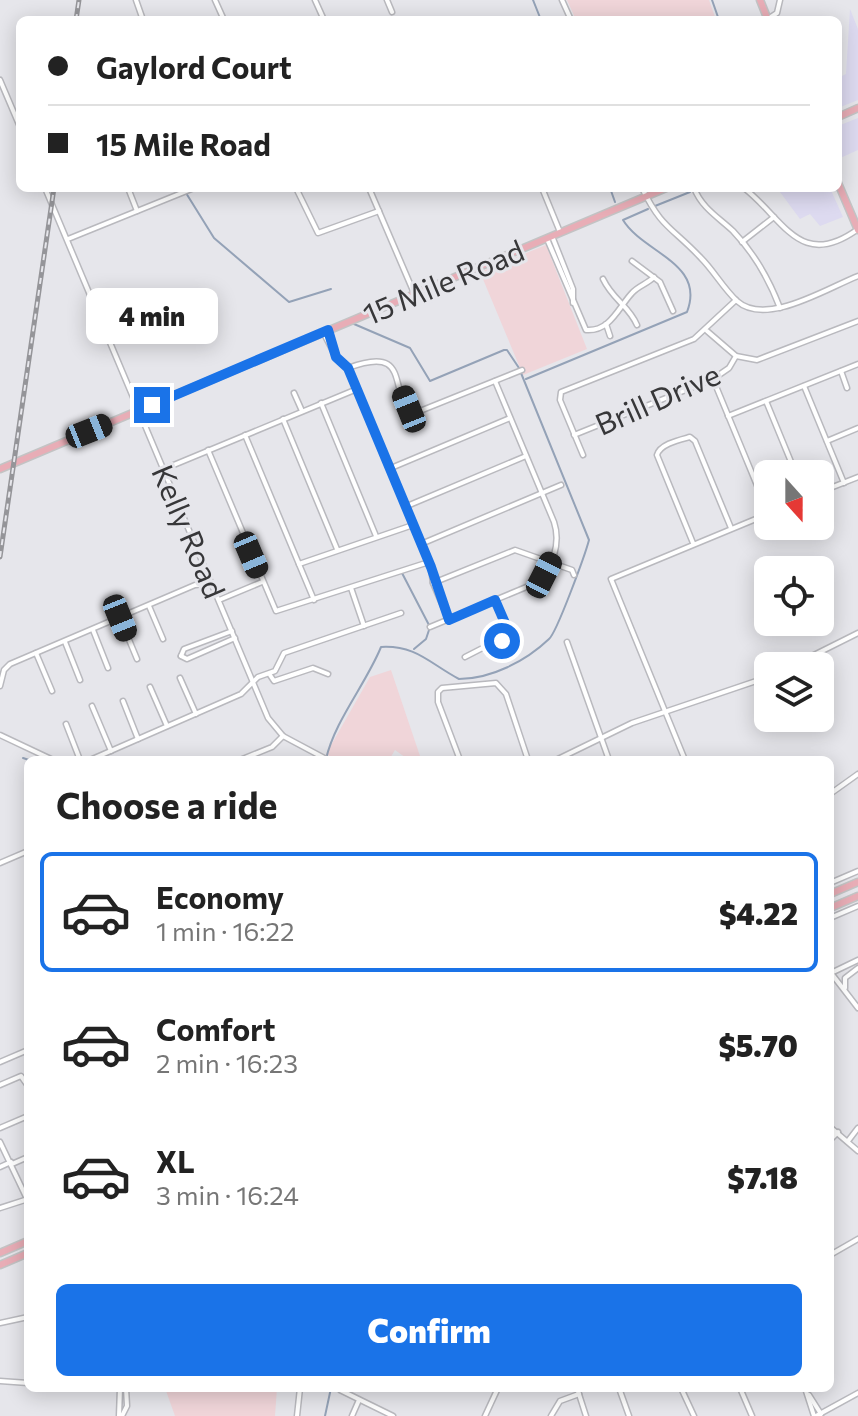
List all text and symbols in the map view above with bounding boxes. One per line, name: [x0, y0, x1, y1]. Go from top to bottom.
text: Gaylord Court: [96, 48, 292, 85]
text: 15 Mile Road: [96, 125, 271, 162]
street label: 15 Mile Road: [357, 230, 529, 332]
callout: 4 min: [86, 289, 218, 345]
text: 4 min: [119, 300, 185, 331]
street label: Brill Drive: [589, 354, 725, 442]
car: [389, 382, 429, 436]
route end: [134, 387, 170, 423]
car: [62, 411, 116, 451]
street label: Kelly Road: [145, 459, 235, 603]
north arrow: [754, 460, 834, 540]
map controls: [754, 460, 834, 732]
car: [231, 528, 271, 582]
car: [522, 548, 566, 602]
button: locate: [754, 556, 834, 636]
car: [100, 591, 140, 645]
route start: [484, 623, 520, 659]
button: layers: [754, 652, 834, 732]
text: Choose a ride: [56, 782, 277, 826]
icon: car: [60, 876, 132, 948]
text: Economy: [156, 878, 284, 915]
text: $4.22: [719, 894, 798, 931]
text: 1 min · 16:22: [156, 915, 294, 946]
icon: car: [60, 1008, 132, 1080]
text: Comfort: [156, 1010, 275, 1047]
text: $5.70: [718, 1026, 798, 1063]
text: 2 min · 16:23: [156, 1047, 298, 1078]
icon: car: [60, 1140, 132, 1212]
text: XL: [156, 1142, 195, 1179]
text: $7.18: [727, 1158, 798, 1195]
text: 3 min · 16:24: [156, 1179, 299, 1210]
button: Confirm: [56, 1284, 802, 1376]

